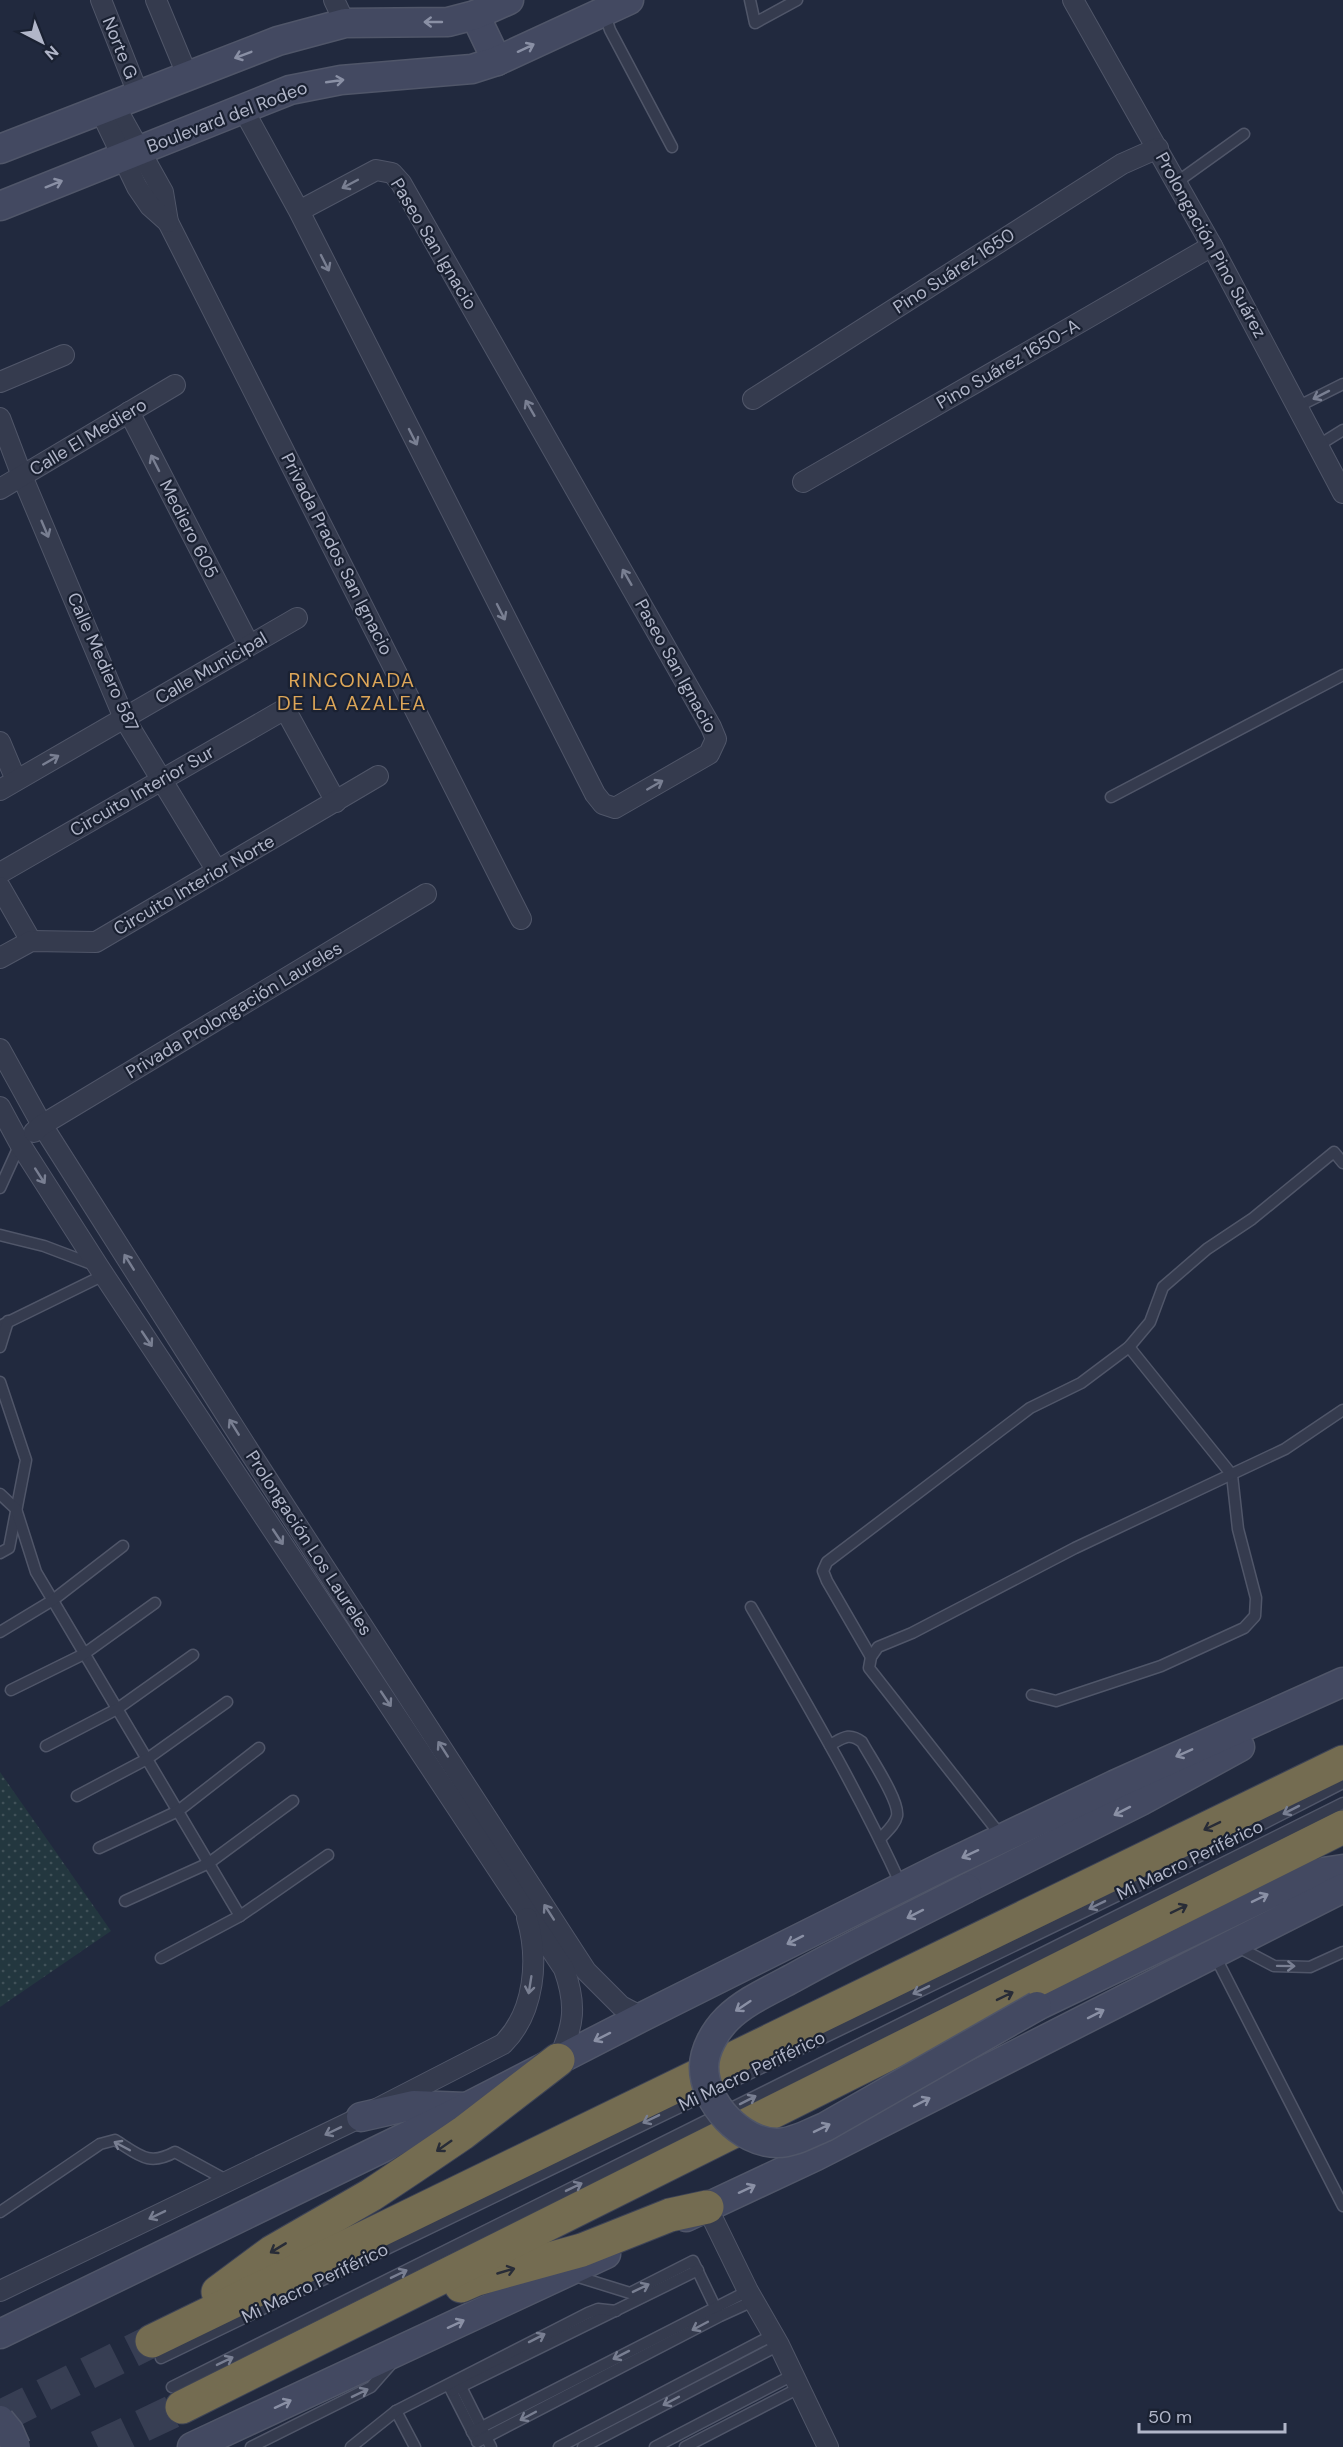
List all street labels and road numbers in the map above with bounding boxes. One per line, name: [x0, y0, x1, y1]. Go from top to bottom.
street label: Norte G: [97, 13, 143, 83]
street label: Boulevard del Rodeo: [143, 75, 311, 159]
street label: Prolongación Pino Suárez: [1150, 148, 1272, 342]
street label: Paseo San Ignacio: [385, 174, 483, 314]
street label: Pino Suárez 1650: [889, 223, 1019, 319]
street label: Pino Suárez 1650-A: [932, 313, 1084, 415]
street label: Calle El Mediero: [25, 392, 151, 482]
street label: Privada Prados San Ignacio: [276, 449, 398, 659]
street label: Mediero 605: [154, 476, 224, 582]
street label: Calle Mediero 587: [62, 589, 144, 735]
street label: Paseo San Ignacio: [629, 595, 723, 737]
street label: Calle Municipal: [151, 626, 271, 710]
street label: Circuito Interior Sur: [65, 740, 219, 842]
street label: Circuito Interior Norte: [109, 829, 279, 941]
street label: Privada Prolongación Laureles: [121, 936, 347, 1084]
street label: Prolongación Los Laureles: [240, 1446, 378, 1640]
street label: Mi Macro Periférico: [1113, 1814, 1267, 1906]
street label: Mi Macro Periférico: [675, 2025, 829, 2117]
street label: Mi Macro Periférico: [238, 2237, 392, 2329]

